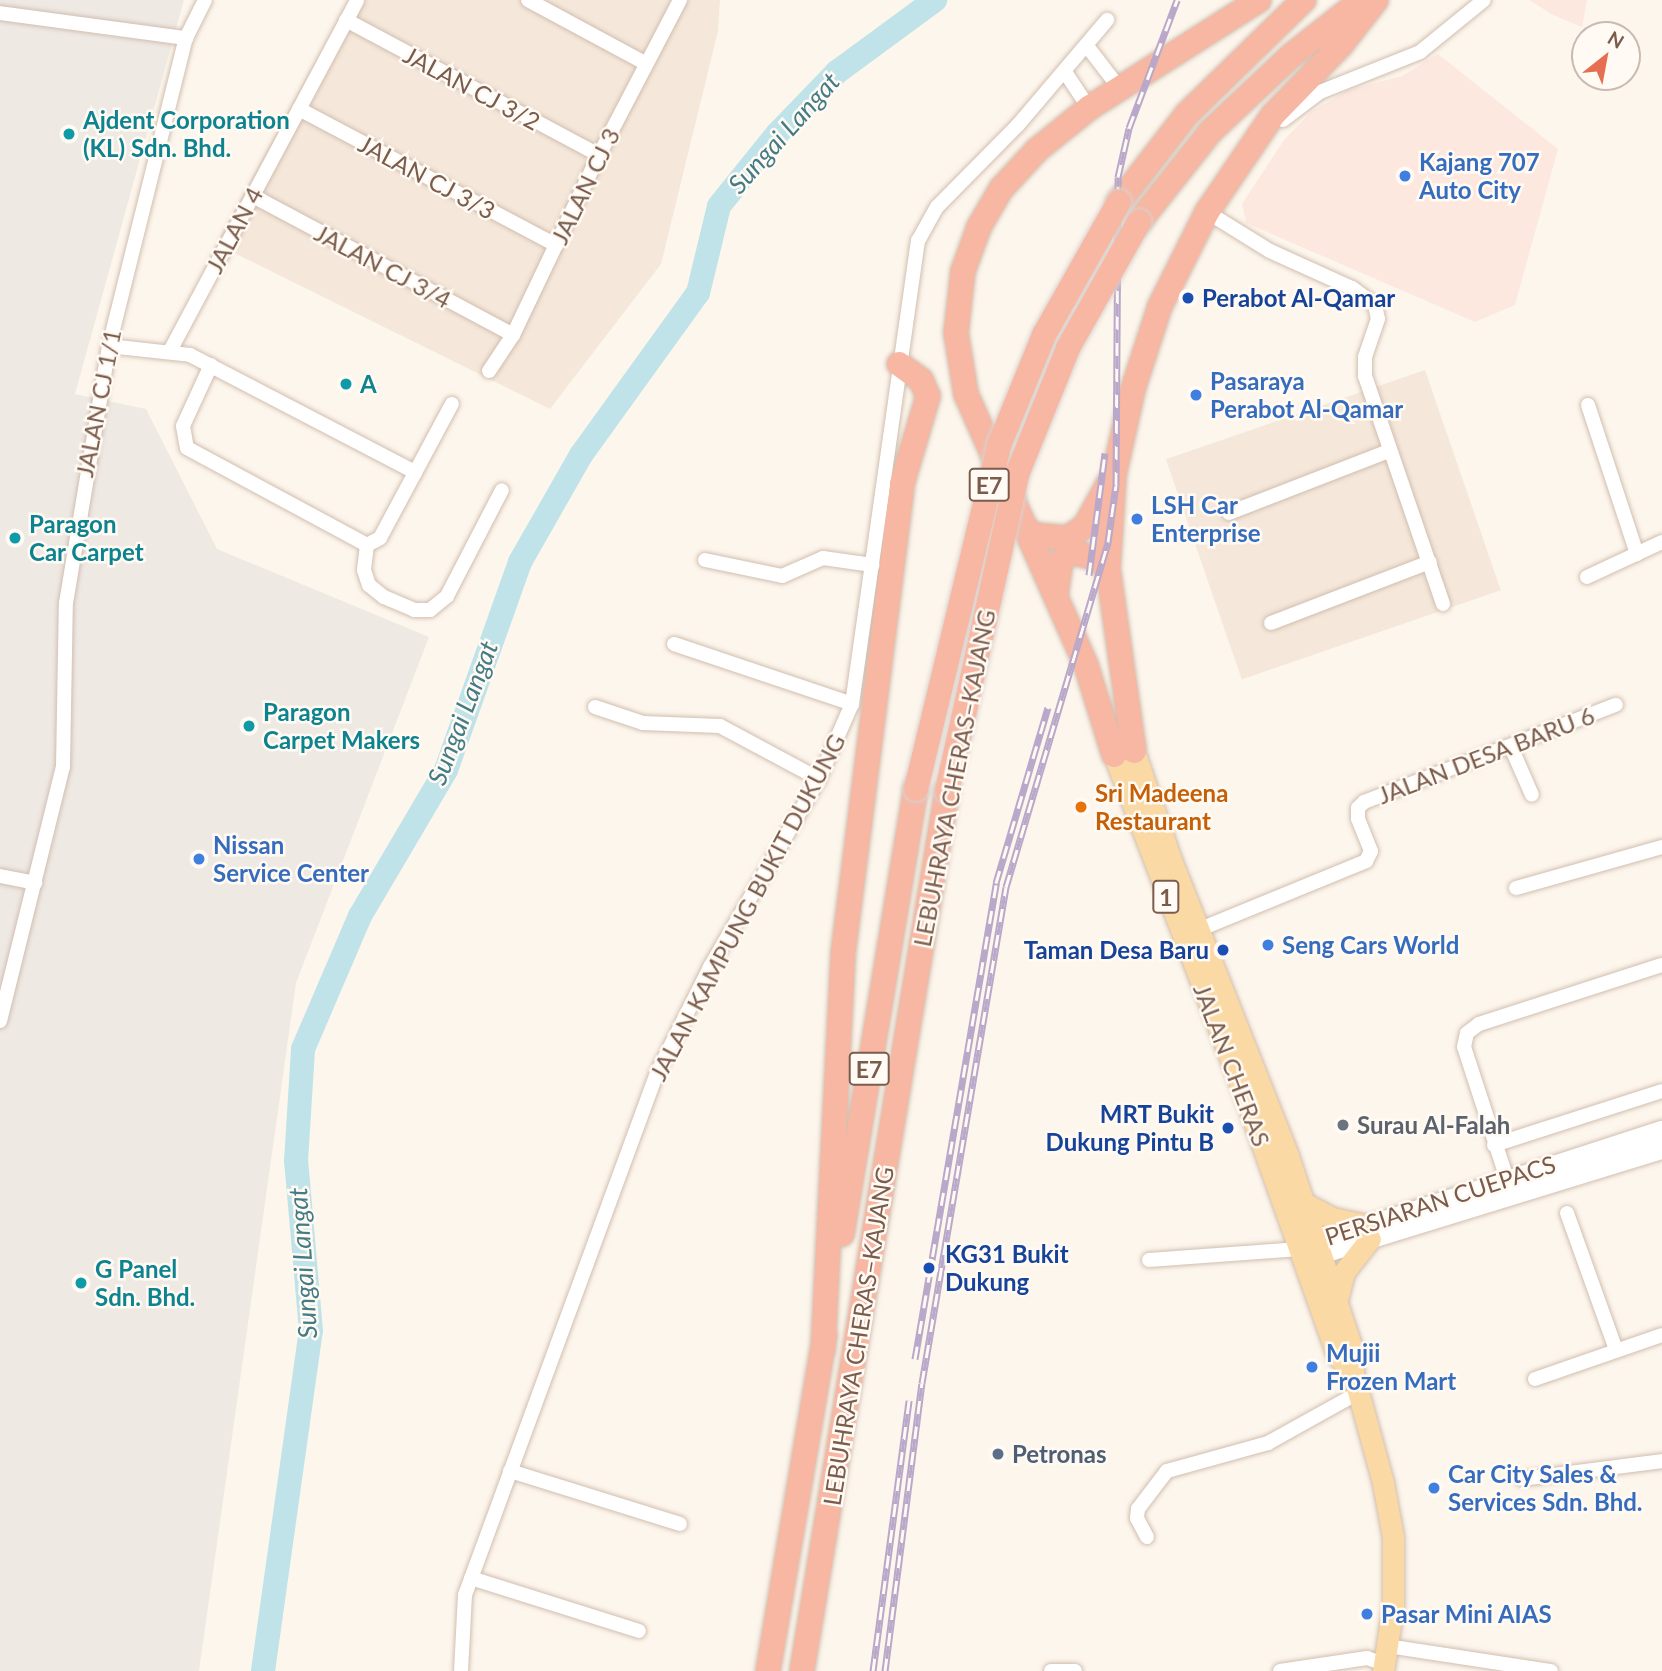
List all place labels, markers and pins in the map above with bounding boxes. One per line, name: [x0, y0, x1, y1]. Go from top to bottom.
place label: Ajdent Corporation (KL) Sdn. Bhd.: [83, 106, 290, 162]
marker: Ajdent Corporation (KL) Sdn. Bhd.: [61, 126, 77, 142]
place label: Kajang 707 Auto City: [1419, 148, 1540, 204]
marker: Kajang 707 Auto City: [1397, 168, 1413, 184]
place label: Perabot Al-Qamar: [1202, 284, 1396, 312]
marker: Perabot Al-Qamar: [1180, 290, 1196, 306]
place label: Pasaraya Perabot Al-Qamar: [1210, 367, 1404, 423]
place label: A: [360, 370, 377, 398]
marker: A: [338, 376, 354, 392]
marker: Pasaraya Perabot Al-Qamar: [1188, 387, 1204, 403]
place label: LSH Car Enterprise: [1151, 491, 1261, 547]
place label: Paragon Car Carpet: [29, 510, 144, 566]
marker: LSH Car Enterprise: [1129, 511, 1145, 527]
marker: Paragon Car Carpet: [7, 530, 23, 546]
place label: Paragon Carpet Makers: [263, 698, 420, 754]
marker: Paragon Carpet Makers: [241, 718, 257, 734]
place label: Sri Madeena Restaurant: [1095, 779, 1228, 835]
marker: Sri Madeena Restaurant: [1073, 799, 1089, 815]
place label: Nissan Service Center: [213, 831, 369, 887]
marker: Nissan Service Center: [191, 851, 207, 867]
place label: Seng Cars World: [1282, 931, 1459, 959]
place label: Taman Desa Baru: [1024, 936, 1209, 964]
marker: Seng Cars World: [1260, 937, 1276, 953]
marker: Taman Desa Baru: [1215, 942, 1231, 958]
place label: MRT Bukit Dukung Pintu B: [1046, 1100, 1214, 1156]
place label: Surau Al-Falah: [1357, 1111, 1511, 1139]
marker: Surau Al-Falah: [1335, 1117, 1351, 1133]
marker: MRT Bukit Dukung Pintu B: [1220, 1120, 1236, 1136]
place label: KG31 Bukit Dukung: [945, 1240, 1069, 1296]
place label: G Panel Sdn. Bhd.: [95, 1255, 195, 1311]
marker: KG31 Bukit Dukung: [919, 1258, 939, 1278]
marker: G Panel Sdn. Bhd.: [73, 1275, 89, 1291]
place label: Mujii Frozen Mart: [1326, 1339, 1456, 1395]
marker: Mujii Frozen Mart: [1304, 1359, 1320, 1375]
place label: Petronas: [1012, 1440, 1107, 1468]
marker: Petronas: [990, 1446, 1006, 1462]
place label: Car City Sales & Services Sdn. Bhd.: [1448, 1460, 1642, 1516]
marker: Car City Sales & Services Sdn. Bhd.: [1426, 1480, 1442, 1496]
place label: Pasar Mini AIAS: [1381, 1600, 1553, 1628]
marker: Pasar Mini AIAS: [1359, 1606, 1375, 1622]

